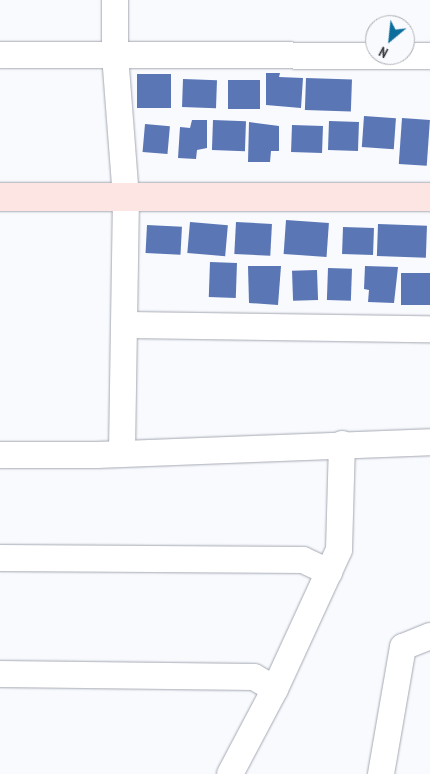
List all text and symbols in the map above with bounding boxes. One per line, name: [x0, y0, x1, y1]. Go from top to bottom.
north arrow: [365, 15, 415, 65]
text: N: [376, 43, 391, 62]

